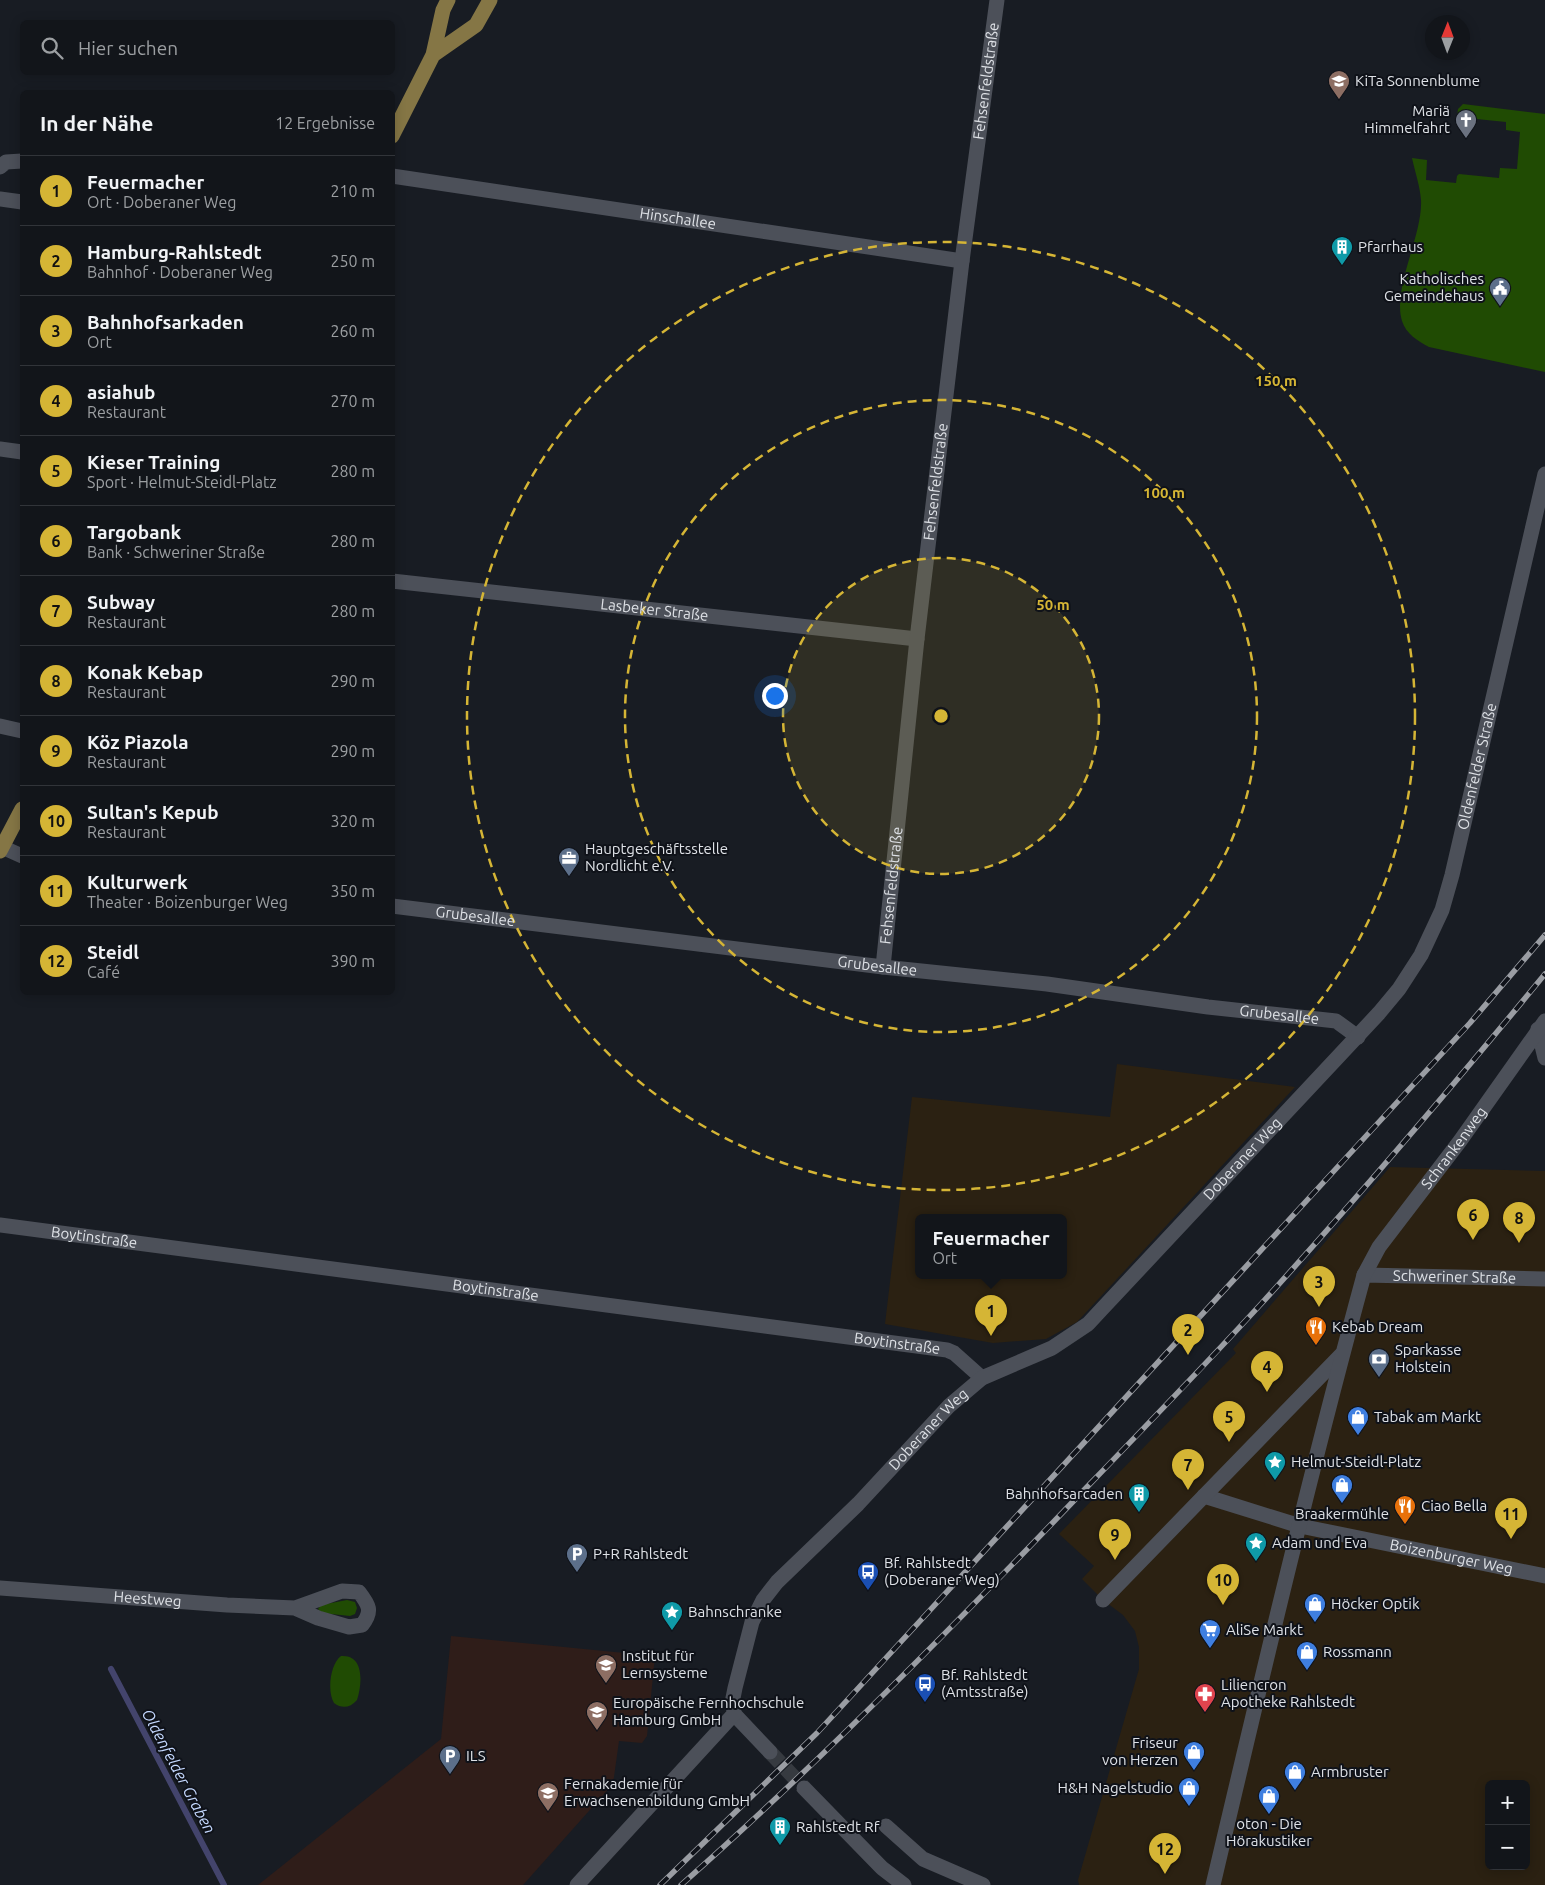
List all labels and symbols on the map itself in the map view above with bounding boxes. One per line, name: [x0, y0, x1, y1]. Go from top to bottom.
north arrow: [1425, 15, 1470, 60]
street label: Fehsenfeldstraße: [969, 21, 1002, 141]
school or university icon: KiTa Sonnenblume: [1327, 69, 1351, 100]
place label: KiTa Sonnenblume: [1355, 72, 1480, 89]
place label: Mariä Himmelfahrt: [1364, 102, 1450, 136]
church icon: Mariä Himmelfahrt: [1454, 108, 1478, 139]
street label: Hinschallee: [639, 204, 717, 232]
building icon: Pfarrhaus: [1330, 235, 1354, 266]
place label: Pfarrhaus: [1358, 238, 1423, 255]
place label: Katholisches Gemeindehaus: [1384, 270, 1484, 304]
public building icon: Katholisches Gemeindehaus: [1488, 276, 1512, 307]
text: 150 m: [1255, 372, 1297, 389]
street label: Fehsenfeldstraße: [920, 422, 951, 541]
text: 100 m: [1143, 484, 1185, 501]
street label: Lasbeker Straße: [600, 595, 709, 624]
text: 50 m: [1036, 596, 1070, 613]
your location: [762, 683, 788, 709]
street label: Oldenfelder Straße: [1454, 701, 1500, 831]
centre of rings: [932, 707, 950, 725]
street label: Fehsenfeldstraße: [876, 826, 905, 945]
place label: Hauptgeschäftsstelle Nordlicht e.V.: [585, 840, 728, 874]
office icon: Hauptgeschäftsstelle Nordlicht e.V.: [557, 846, 581, 877]
street label: Grubesallee: [435, 902, 516, 929]
street label: Grubesallee: [837, 952, 918, 978]
street label: Grubesallee: [1239, 1002, 1320, 1027]
street label: Schrankenweg: [1417, 1103, 1490, 1192]
street label: Doberaner Weg: [1200, 1114, 1285, 1203]
pin: 6: [1457, 1199, 1489, 1240]
pin: 8: [1503, 1202, 1535, 1243]
street label: Boytinstraße: [50, 1223, 138, 1251]
pin: 3: [1303, 1266, 1335, 1307]
street label: Schweriner Straße: [1393, 1267, 1516, 1286]
street label: Boytinstraße: [452, 1276, 540, 1304]
pin: 1: [975, 1295, 1007, 1336]
pin: 2: [1172, 1314, 1204, 1355]
restaurant icon: Kebab Dream: [1304, 1315, 1328, 1346]
place label: Kebab Dream: [1332, 1318, 1423, 1335]
street label: Boytinstraße: [853, 1329, 941, 1357]
place label: Sparkasse Holstein: [1395, 1341, 1462, 1375]
bank icon: Sparkasse Holstein: [1367, 1347, 1391, 1378]
pin: 4: [1251, 1351, 1283, 1392]
street label: Doberaner Weg: [885, 1385, 971, 1473]
pin: 5: [1213, 1401, 1245, 1442]
shop icon: Tabak am Markt: [1346, 1405, 1370, 1436]
place label: Tabak am Markt: [1374, 1408, 1481, 1425]
pin: 7: [1172, 1449, 1204, 1490]
place icon: Helmut-Steidl-Platz: [1263, 1450, 1287, 1481]
place label: Helmut-Steidl-Platz: [1291, 1453, 1421, 1470]
shop icon: Braakermühle: [1330, 1473, 1354, 1504]
building icon: Bahnhofsarcaden: [1127, 1482, 1151, 1513]
place label: Bahnhofsarcaden: [1005, 1485, 1123, 1502]
restaurant icon: Ciao Bella: [1393, 1494, 1417, 1525]
place label: Ciao Bella: [1421, 1497, 1487, 1514]
pin: 11: [1495, 1498, 1527, 1539]
place label: Braakermühle: [1295, 1505, 1389, 1522]
pin: 9: [1099, 1519, 1131, 1560]
place icon: Adam und Eva: [1244, 1531, 1268, 1562]
place label: Adam und Eva: [1272, 1534, 1367, 1551]
street label: Boizenburger Weg: [1388, 1536, 1514, 1577]
parking icon: P+R Rahlstedt: [565, 1542, 589, 1573]
place label: P+R Rahlstedt: [593, 1545, 688, 1562]
place label: Bf. Rahlstedt (Doberaner Weg): [884, 1554, 1000, 1588]
bus stop icon: Bf. Rahlstedt (Doberaner Weg): [856, 1560, 880, 1591]
pin: 10: [1207, 1564, 1239, 1605]
street label: Heestweg: [113, 1588, 182, 1610]
shop icon: Höcker Optik: [1303, 1592, 1327, 1623]
place label: Höcker Optik: [1331, 1595, 1420, 1612]
place icon: Bahnschranke: [660, 1600, 684, 1631]
place label: Bahnschranke: [688, 1603, 782, 1620]
supermarket icon: AliSe Markt: [1198, 1618, 1222, 1649]
place label: AliSe Markt: [1226, 1621, 1303, 1638]
shop icon: Rossmann: [1295, 1640, 1319, 1671]
place label: Rossmann: [1323, 1643, 1392, 1660]
place label: Institut für Lernsysteme: [622, 1647, 708, 1681]
school or university icon: Institut für Lernsysteme: [594, 1653, 618, 1684]
place label: Bf. Rahlstedt (Amtsstraße): [941, 1666, 1028, 1700]
bus stop icon: Bf. Rahlstedt (Amtsstraße): [913, 1672, 937, 1703]
place label: Liliencron Apotheke Rahlstedt: [1221, 1676, 1355, 1710]
pharmacy icon: Liliencron Apotheke Rahlstedt: [1193, 1682, 1217, 1713]
place label: Europäische Fernhochschule Hamburg GmbH: [613, 1694, 804, 1728]
school or university icon: Europäische Fernhochschule Hamburg GmbH: [585, 1700, 609, 1731]
water label: Oldenfelder Graben: [139, 1706, 219, 1836]
place label: Friseur von Herzen: [1102, 1734, 1178, 1768]
shop icon: Friseur von Herzen: [1182, 1740, 1206, 1771]
parking icon: ILS: [438, 1744, 462, 1775]
place label: ILS: [466, 1747, 486, 1764]
shop icon: Armbruster: [1283, 1760, 1307, 1791]
place label: Armbruster: [1311, 1763, 1389, 1780]
place label: Fernakademie für Erwachsenenbildung GmbH: [564, 1775, 750, 1809]
shop icon: H&H Nagelstudio: [1177, 1776, 1201, 1807]
place label: H&H Nagelstudio: [1057, 1779, 1173, 1796]
school or university icon: Fernakademie für Erwachsenenbildung GmbH: [536, 1781, 560, 1812]
shop icon: oton - Die Hörakustiker: [1257, 1784, 1281, 1815]
building icon: Rahlstedt Rf: [768, 1815, 792, 1846]
place label: oton - Die Hörakustiker: [1226, 1815, 1312, 1849]
place label: Rahlstedt Rf: [796, 1818, 880, 1835]
pin: 12: [1149, 1833, 1181, 1874]

